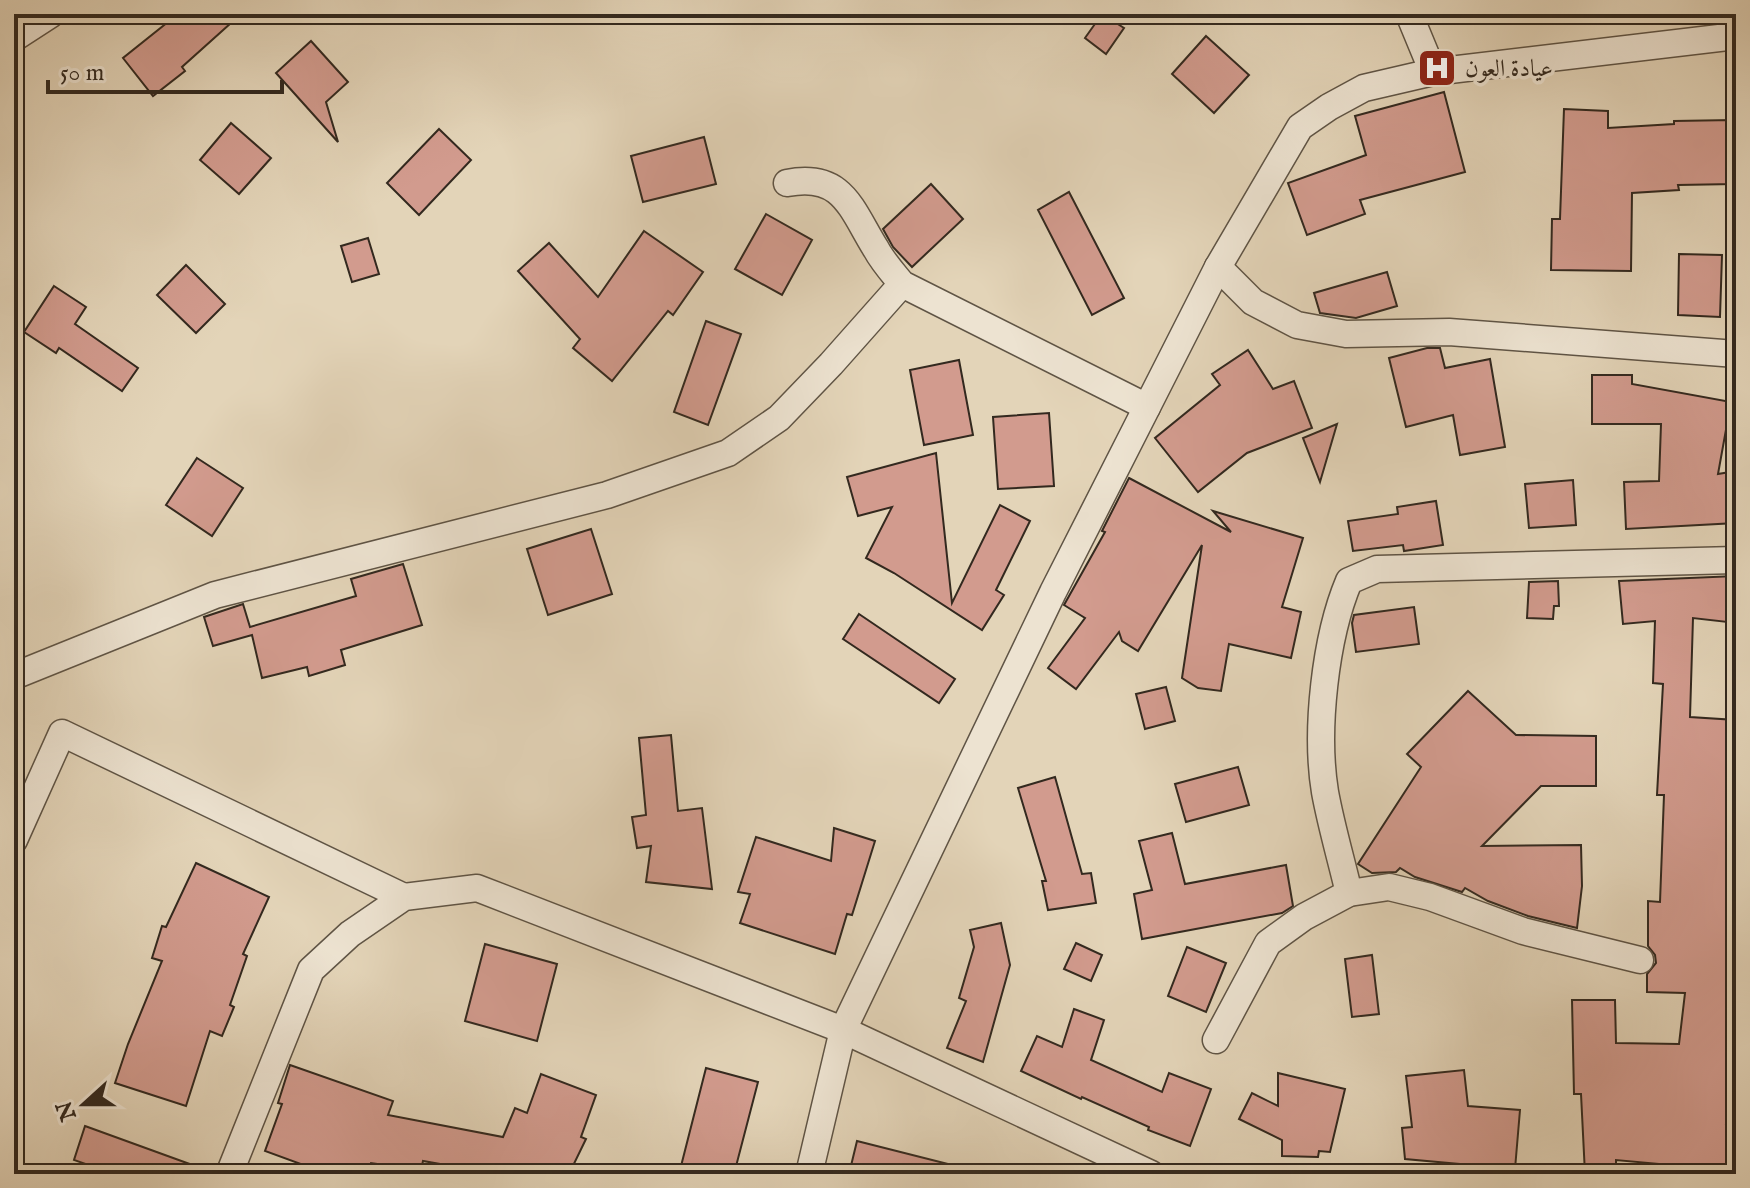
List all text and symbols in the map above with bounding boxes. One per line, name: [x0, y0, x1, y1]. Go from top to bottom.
scale bar: [48, 44, 282, 94]
hospital icon: عيادة العون: [1416, 47, 1458, 89]
place label: عيادة العون: [1465, 54, 1553, 85]
text: 50 m: [60, 58, 104, 89]
north arrow: [44, 1064, 124, 1144]
text: N: [51, 1097, 84, 1125]

